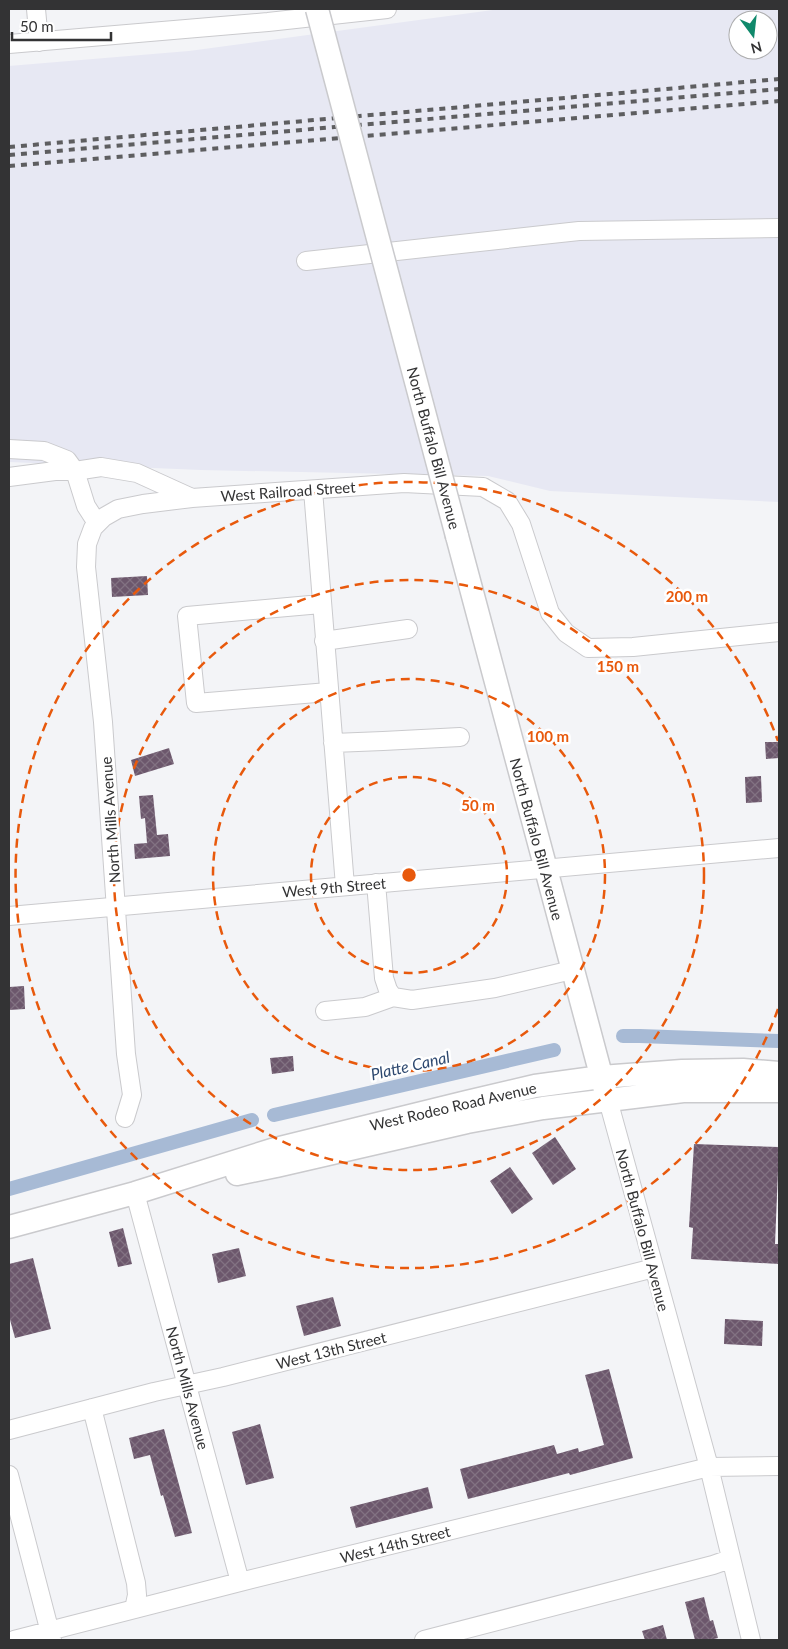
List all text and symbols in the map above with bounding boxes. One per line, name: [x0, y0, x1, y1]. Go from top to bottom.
scale bar: [12, 10, 111, 42]
north arrow: [728, 10, 778, 60]
text: 50 m: [20, 17, 54, 35]
text: N: [749, 38, 764, 58]
street label: North Buffalo Bill Avenue: [404, 365, 464, 531]
street label: West Railroad Street: [220, 477, 357, 505]
text: 200 m: [666, 587, 708, 605]
text: 150 m: [597, 657, 639, 675]
text: 100 m: [527, 727, 569, 745]
street label: North Mills Avenue: [97, 756, 123, 884]
street label: North Buffalo Bill Avenue: [507, 756, 567, 922]
text: 50 m: [461, 796, 495, 814]
centre of rings: [400, 866, 418, 884]
street label: West 9th Street: [281, 873, 387, 901]
water label: Platte Canal: [369, 1047, 452, 1083]
street label: West Rodeo Road Avenue: [368, 1078, 538, 1134]
street label: North Buffalo Bill Avenue: [613, 1147, 673, 1313]
street label: North Mills Avenue: [163, 1324, 213, 1452]
street label: West 13th Street: [274, 1327, 388, 1372]
street label: West 14th Street: [338, 1521, 452, 1566]

